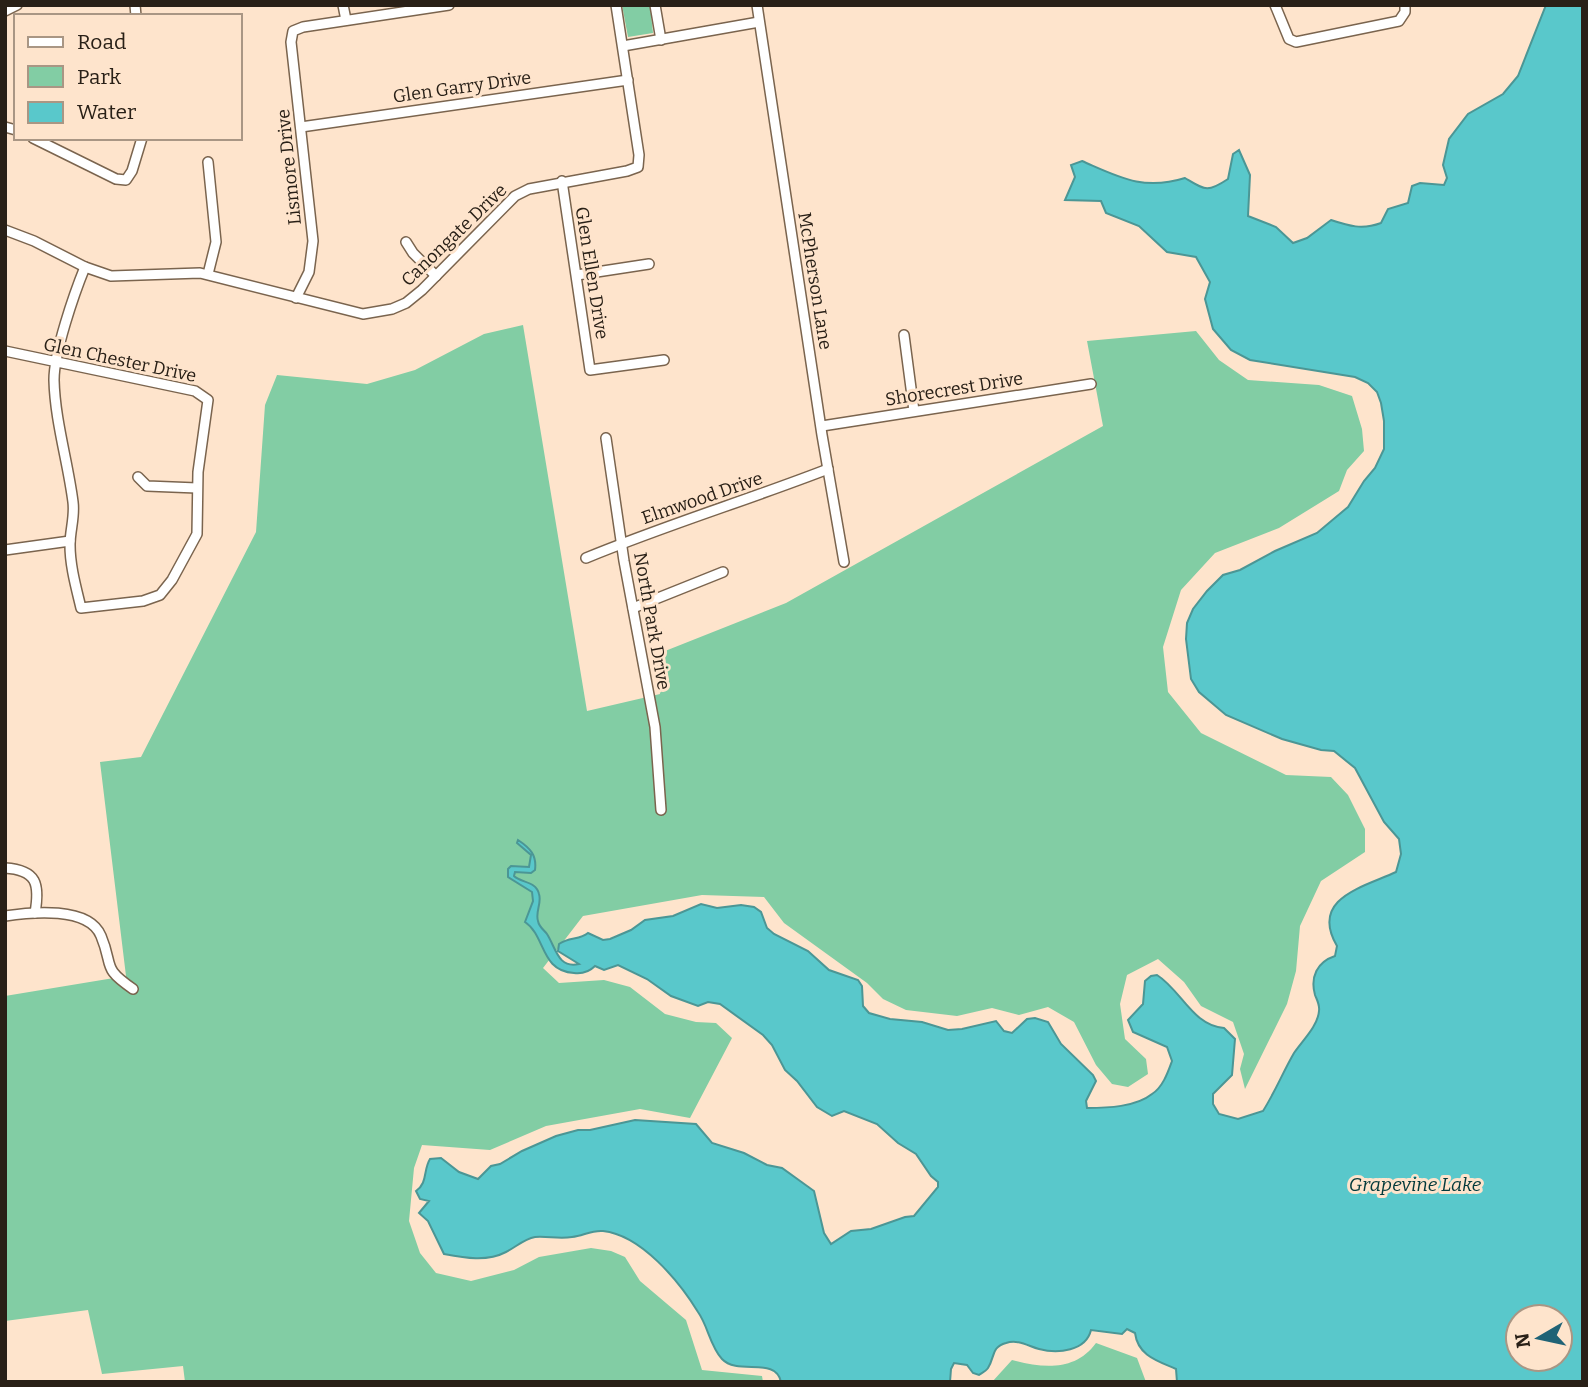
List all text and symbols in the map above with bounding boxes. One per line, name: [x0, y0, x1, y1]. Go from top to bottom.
legend: [14, 14, 242, 140]
text: Road: [77, 29, 126, 55]
text: Park: [77, 64, 121, 90]
street label: Glen Garry Drive: [391, 66, 533, 108]
text: Water: [77, 99, 136, 125]
street label: Lismore Drive: [272, 108, 306, 226]
street label: Canongate Drive: [397, 179, 511, 291]
street label: Glen Ellen Drive: [571, 205, 613, 341]
street label: McPherson Lane: [793, 211, 837, 351]
street label: Glen Chester Drive: [41, 333, 199, 387]
street label: Shorecrest Drive: [884, 367, 1024, 411]
street label: Elmwood Drive: [639, 467, 765, 529]
street label: North Park Drive: [629, 550, 675, 692]
water label: Grapevine Lake: [1349, 1173, 1482, 1196]
north arrow: [1504, 1303, 1574, 1373]
text: N: [1510, 1331, 1535, 1350]

